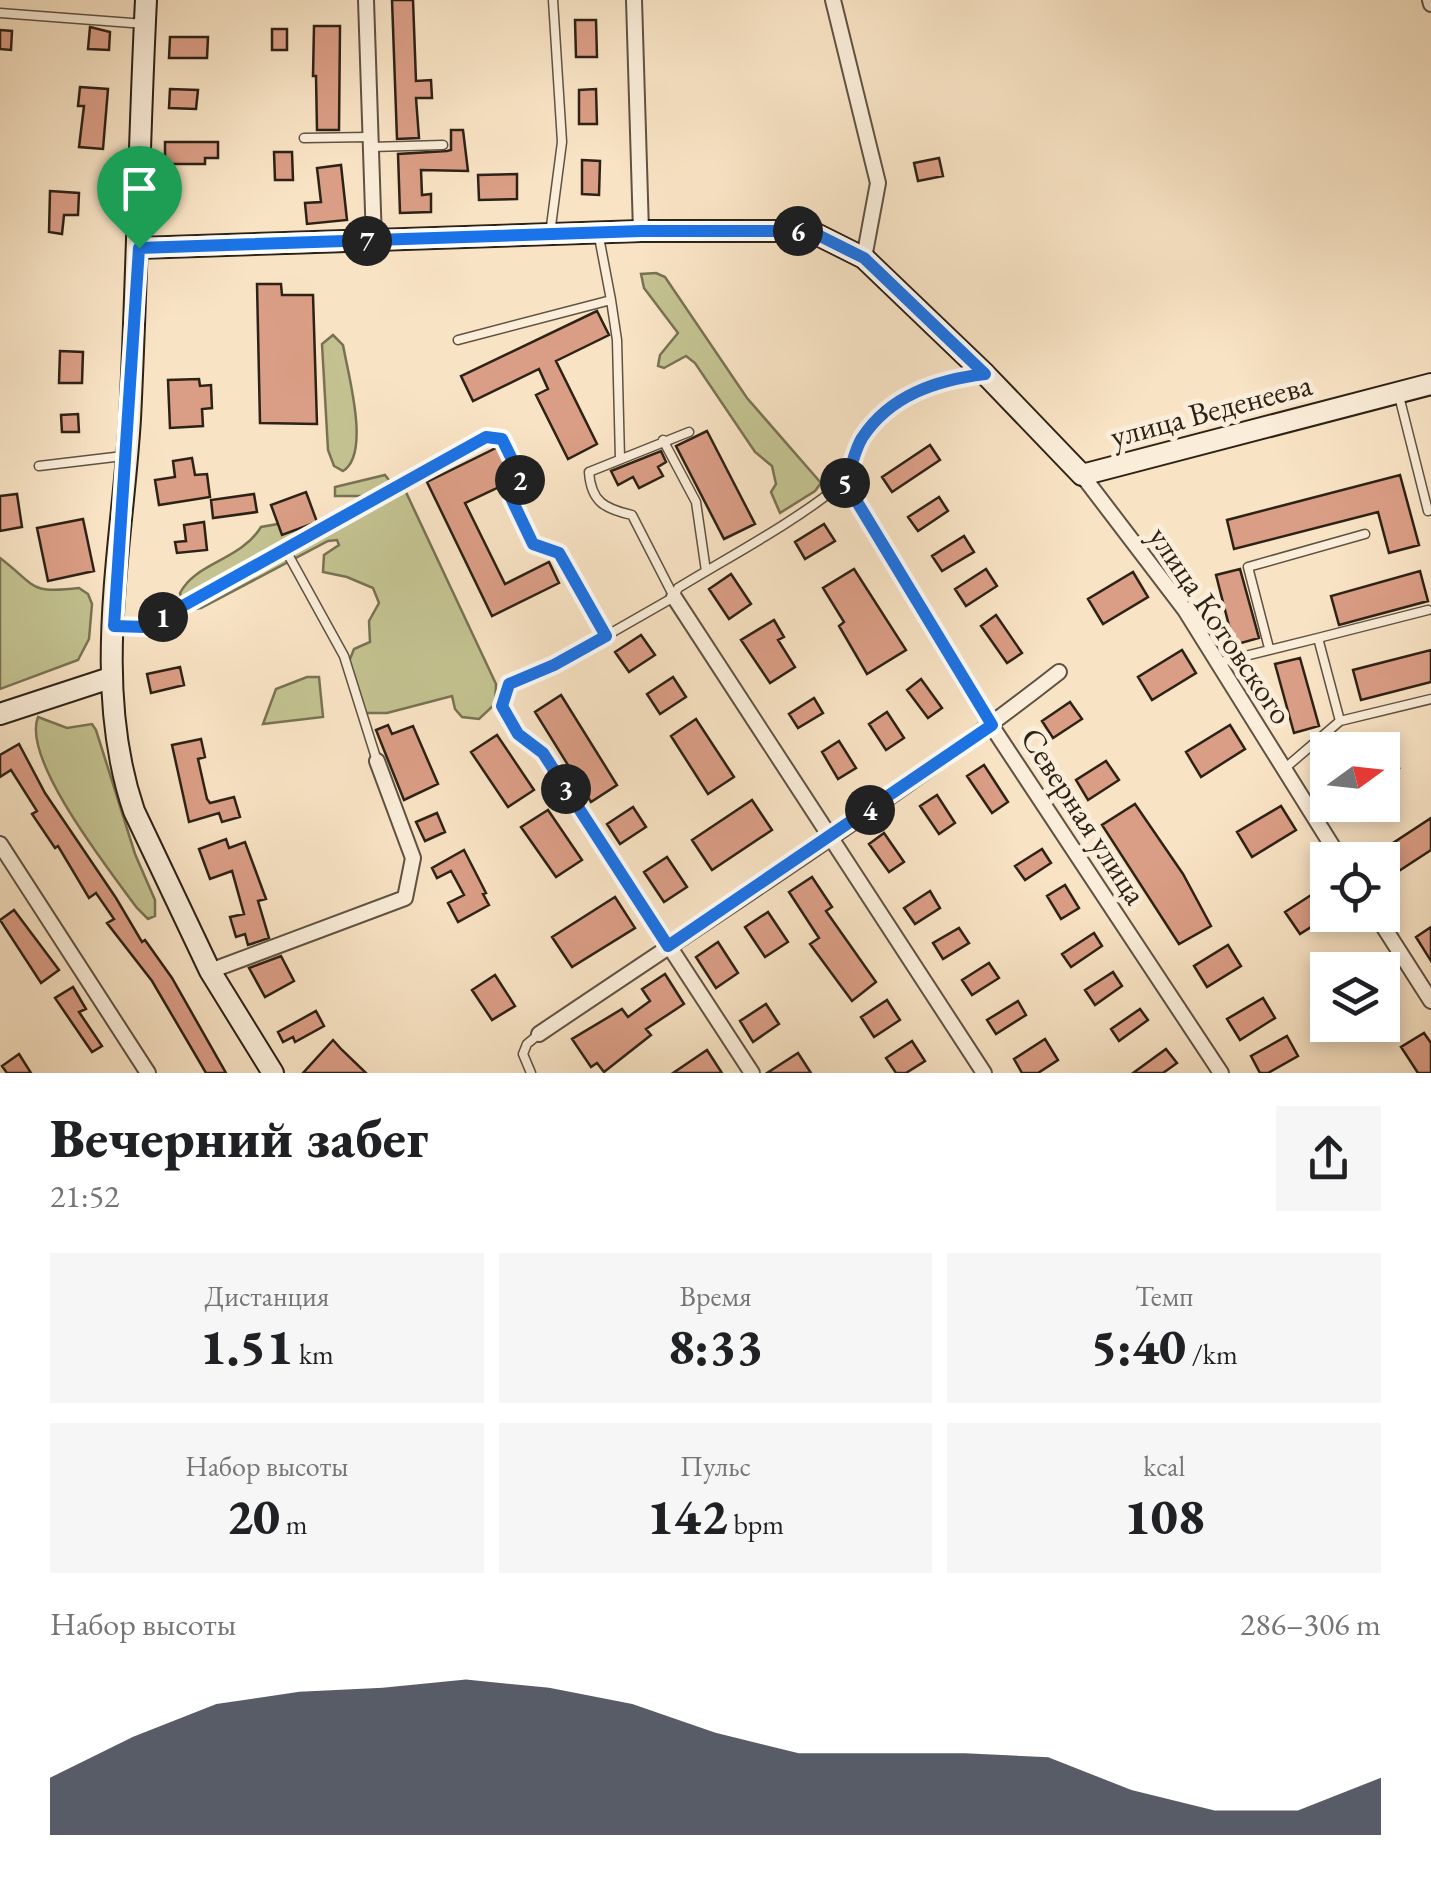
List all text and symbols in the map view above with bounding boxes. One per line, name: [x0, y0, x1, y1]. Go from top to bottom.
pin: [97, 146, 182, 249]
icon: arrive: [112, 161, 167, 216]
pin: 6: [773, 206, 823, 256]
text: 6: [791, 213, 805, 249]
pin: 7: [342, 216, 392, 266]
text: 7: [360, 223, 374, 259]
street label: улица Веденеева: [1106, 363, 1317, 457]
pin: 2: [495, 455, 545, 505]
pin: 5: [820, 458, 870, 508]
text: 2: [513, 462, 527, 498]
text: 5: [838, 465, 852, 501]
street label: улица Котовского: [1139, 518, 1303, 732]
pin: 1: [138, 592, 188, 642]
text: 1: [156, 599, 170, 635]
street label: Северная улица: [1011, 720, 1157, 913]
north arrow: [1310, 732, 1400, 822]
map controls: [1310, 732, 1400, 1042]
pin: 3: [541, 764, 591, 814]
text: 3: [559, 771, 573, 807]
pin: 4: [845, 785, 895, 835]
text: 4: [863, 792, 877, 828]
button: locate: [1310, 842, 1400, 932]
button: layers: [1310, 952, 1400, 1042]
text: Вечерний забег: [50, 1102, 428, 1173]
button: share: [1276, 1106, 1381, 1211]
text: 21:52: [50, 1175, 119, 1217]
text: Дистанция: [204, 1278, 329, 1314]
text: Время: [680, 1278, 751, 1314]
text: Темп: [1135, 1278, 1193, 1314]
text: 1.51: [200, 1314, 293, 1379]
text: 8:33: [668, 1314, 763, 1379]
text: 5:40: [1091, 1314, 1186, 1379]
text: km: [293, 1336, 334, 1372]
text: /km: [1186, 1336, 1238, 1372]
text: Набор высоты: [185, 1448, 348, 1484]
text: Пульс: [680, 1448, 751, 1484]
text: kcal: [1143, 1448, 1185, 1484]
text: 20: [226, 1484, 280, 1549]
text: 142: [647, 1484, 728, 1549]
text: 108: [1124, 1484, 1205, 1549]
text: m: [280, 1506, 308, 1542]
text: bpm: [728, 1506, 784, 1542]
text: Набор высоты: [50, 1603, 236, 1645]
text: 286–306 m: [1240, 1603, 1381, 1645]

